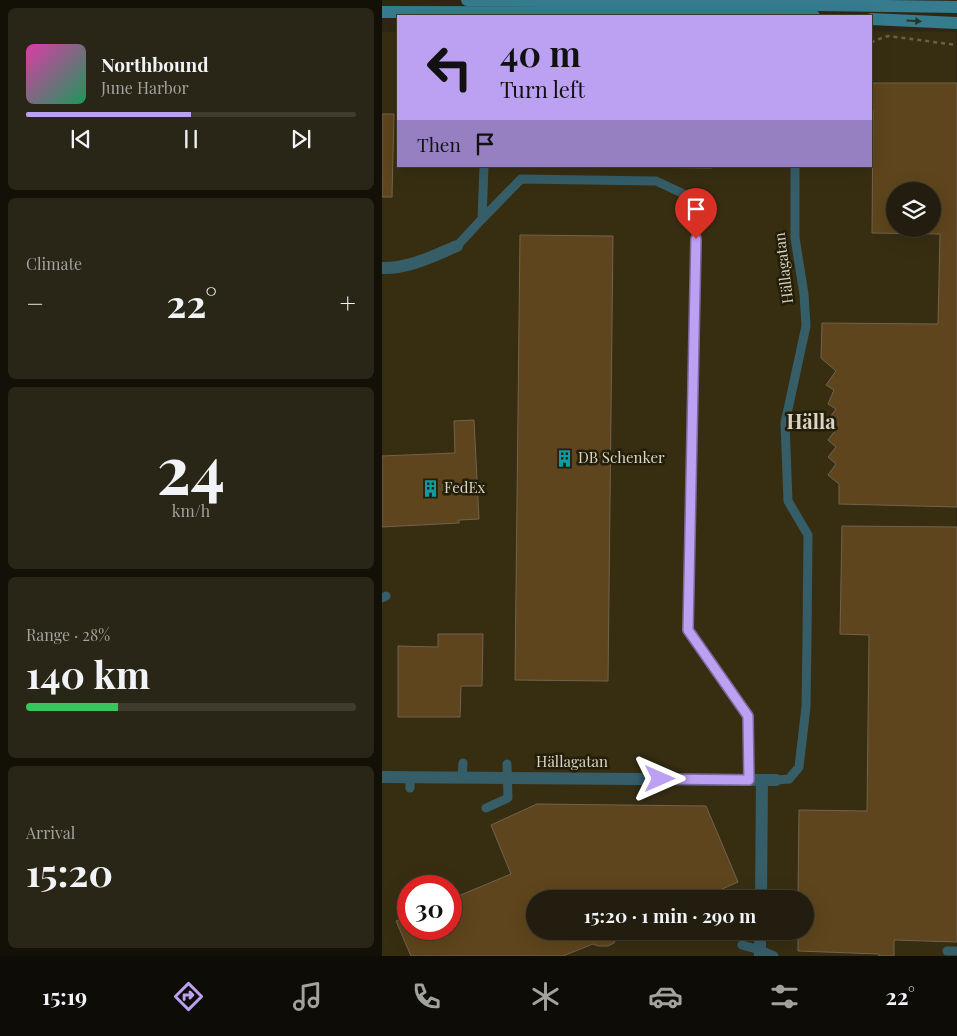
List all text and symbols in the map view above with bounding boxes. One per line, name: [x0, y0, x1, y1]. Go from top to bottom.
one-way arrow: [906, 18, 922, 26]
text: 40 m: [500, 29, 581, 76]
icon: left: [417, 35, 482, 100]
text: Northbound: [101, 51, 209, 77]
text: Turn left: [500, 74, 585, 104]
text: June Harbor: [101, 77, 189, 98]
icon: previous: [67, 125, 95, 153]
icon: pause: [177, 125, 205, 153]
icon: next: [287, 125, 315, 153]
icon: arrive: [471, 130, 499, 158]
text: Then: [417, 131, 461, 157]
map controls: [886, 182, 941, 237]
button: layers: [886, 182, 941, 237]
pin: [675, 188, 717, 239]
icon: arrive: [682, 195, 710, 223]
street label: Hällagatan: [769, 231, 797, 305]
text: Climate: [26, 253, 82, 274]
text: 22°: [167, 277, 217, 328]
text: −: [26, 284, 44, 321]
text: +: [340, 284, 356, 321]
district label: Hälla: [786, 407, 836, 434]
text: 24: [157, 424, 225, 510]
place label: DB Schenker: [578, 447, 665, 467]
building icon: DB Schenker: [554, 448, 574, 468]
place label: FedEx: [444, 477, 486, 497]
building icon: FedEx: [420, 478, 440, 498]
text: km/h: [172, 500, 210, 521]
text: Range · 28%: [26, 624, 110, 645]
text: 140 km: [26, 648, 150, 699]
street label: Hällagatan: [536, 751, 608, 771]
position arrow: [633, 752, 685, 804]
text: Arrival: [26, 822, 75, 843]
text: 15:20: [26, 846, 113, 897]
speed limit sign: 30: [397, 875, 462, 940]
text: 15:20 · 1 min · 290 m: [584, 902, 756, 928]
icon: directions: [171, 979, 206, 1014]
icon: music: [290, 979, 325, 1014]
icon: phone: [409, 979, 444, 1014]
icon: climate: [528, 979, 563, 1014]
icon: car: [648, 979, 683, 1014]
icon: filters: [767, 979, 802, 1014]
text: 15:19: [42, 981, 87, 1011]
text: 22°: [886, 981, 915, 1011]

